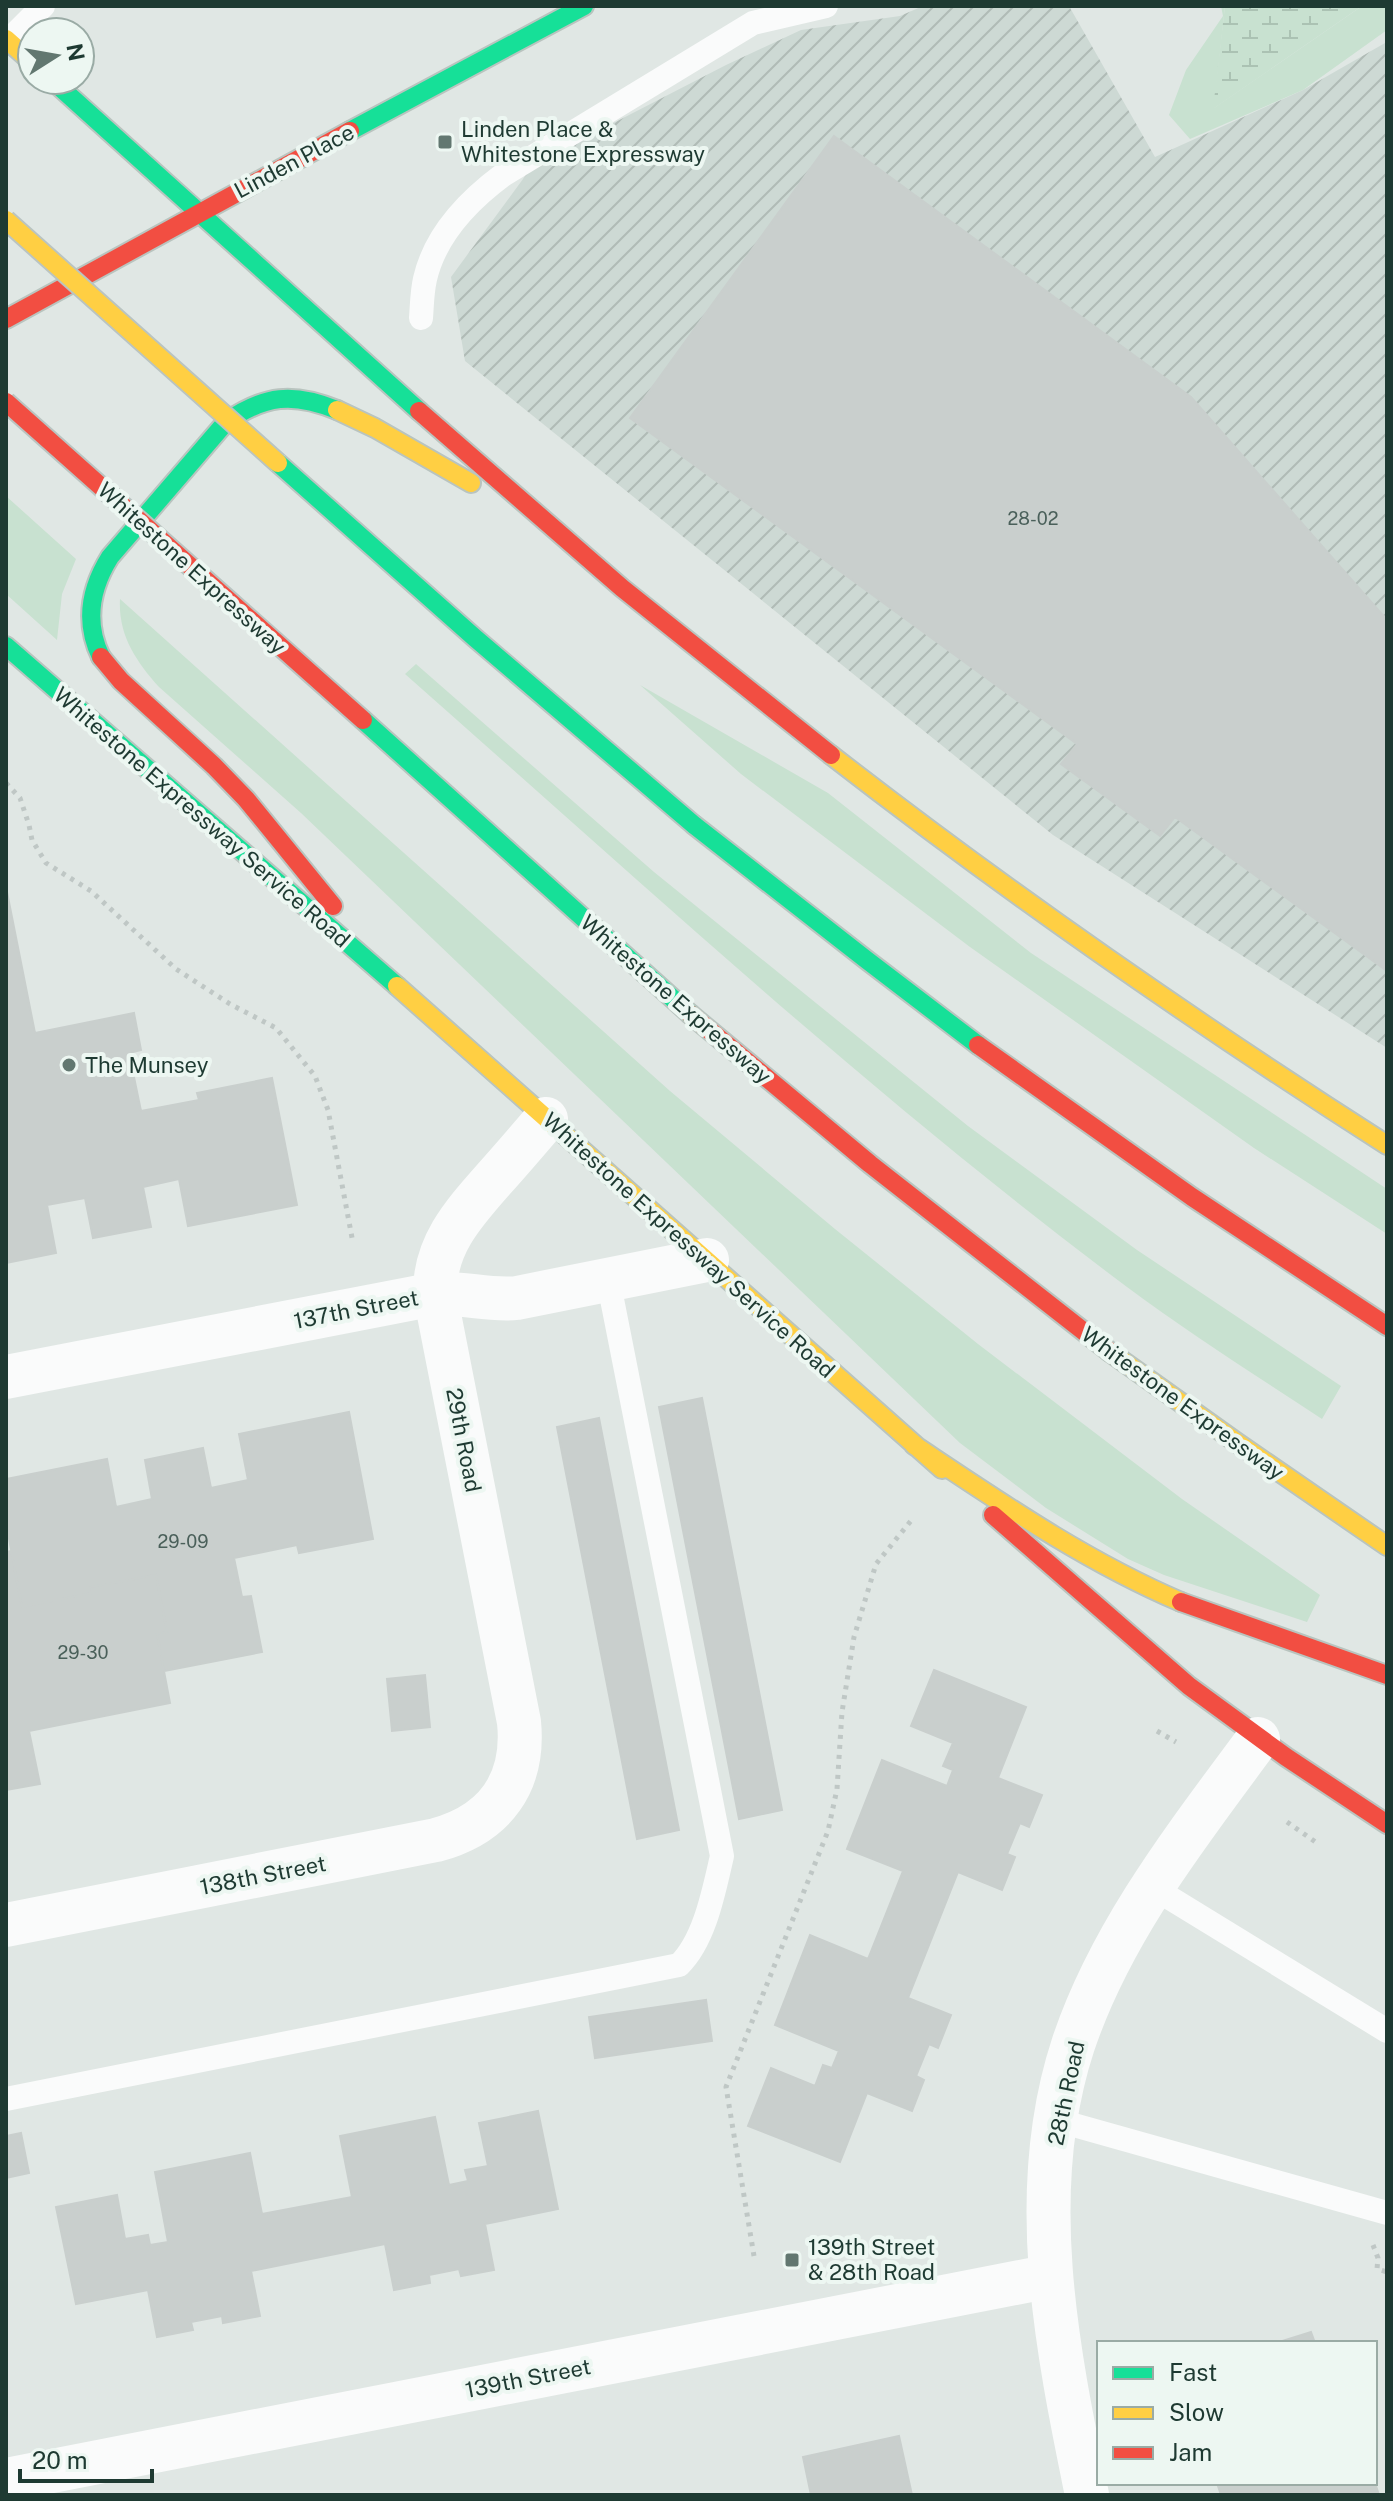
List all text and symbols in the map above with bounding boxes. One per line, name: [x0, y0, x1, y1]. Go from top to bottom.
north arrow: [16, 16, 96, 96]
text: N: [61, 41, 90, 63]
place label: Linden Place & Whitestone Expressway: [461, 116, 705, 167]
street label: Linden Place: [230, 119, 358, 203]
marker: Linden Place & Whitestone Expressway: [436, 133, 454, 151]
street label: Whitestone Expressway: [93, 477, 292, 659]
house number: 28-02: [1008, 508, 1058, 529]
street label: Whitestone Expressway Service Road: [49, 681, 355, 953]
street label: Whitestone Expressway: [575, 909, 777, 1089]
place label: The Munsey: [85, 1052, 209, 1078]
marker: The Munsey: [60, 1056, 78, 1074]
street label: Whitestone Expressway Service Road: [538, 1107, 840, 1383]
street label: 137th Street: [291, 1284, 421, 1334]
street label: Whitestone Expressway: [1077, 1321, 1290, 1485]
street label: 29th Road: [441, 1386, 487, 1494]
house number: 29-09: [158, 1531, 208, 1552]
house number: 29-30: [57, 1642, 109, 1663]
street label: 138th Street: [198, 1850, 328, 1900]
street label: 28th Road: [1042, 2038, 1090, 2148]
place label: 139th Street & 28th Road: [808, 2234, 935, 2285]
marker: 139th Street & 28th Road: [783, 2251, 801, 2269]
legend: [1097, 2341, 1377, 2485]
street label: 139th Street: [463, 2353, 593, 2403]
text: Fast: [1169, 2358, 1217, 2386]
text: Slow: [1169, 2398, 1224, 2426]
scale bar: [20, 2433, 152, 2483]
text: Jam: [1169, 2438, 1212, 2466]
text: 20 m: [32, 2446, 88, 2474]

